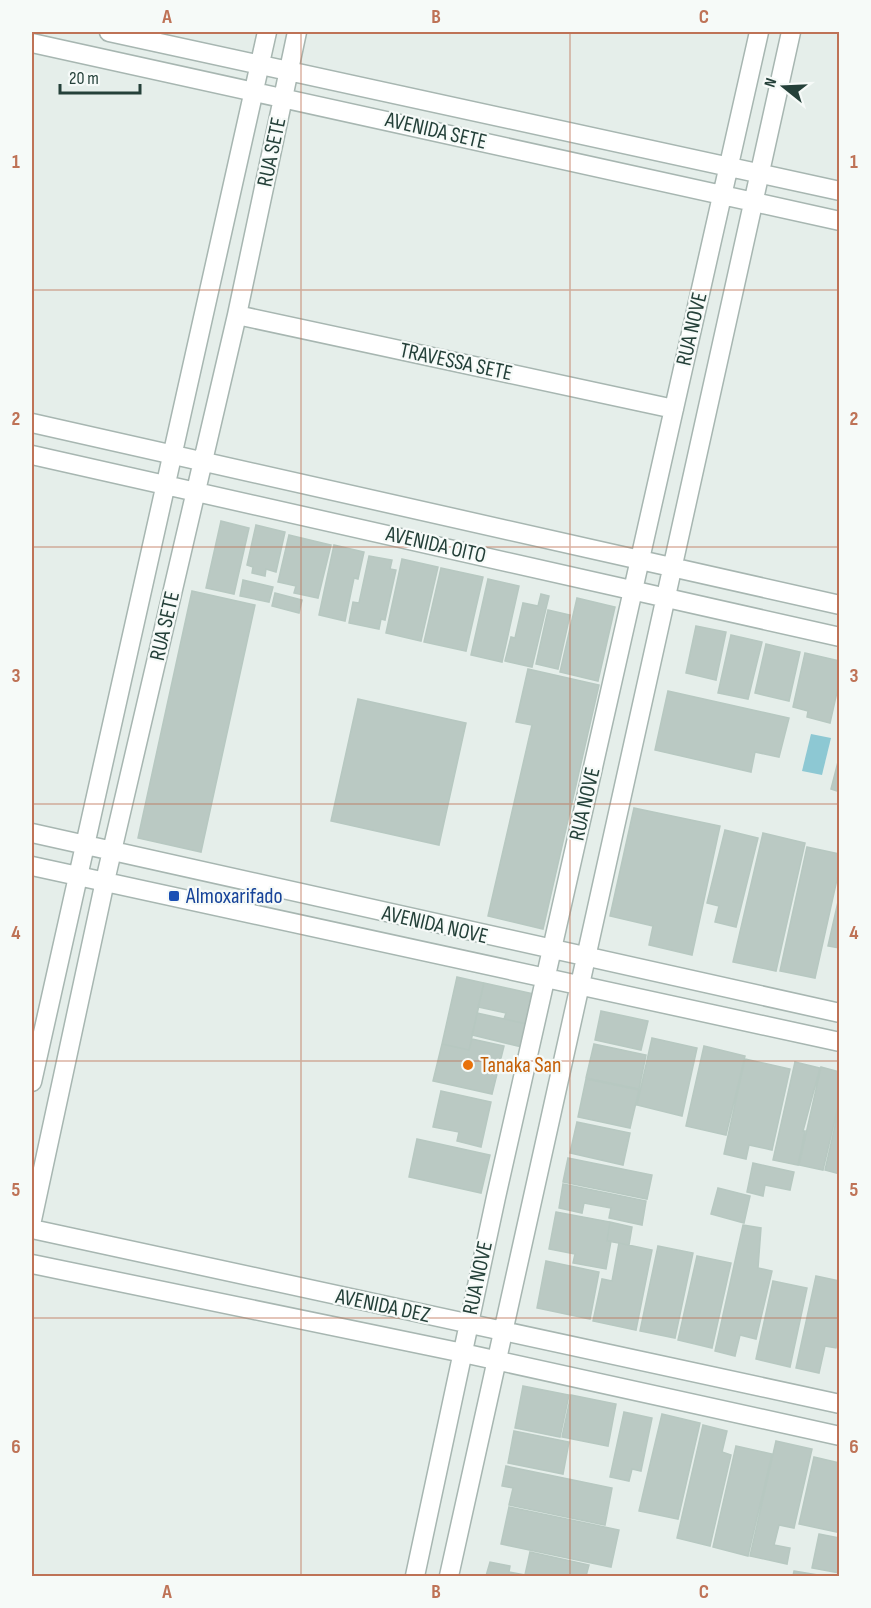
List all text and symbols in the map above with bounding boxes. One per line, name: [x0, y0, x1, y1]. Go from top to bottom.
text: A: [161, 5, 172, 29]
text: B: [431, 5, 441, 29]
text: C: [699, 5, 709, 29]
scale bar: [60, 57, 140, 95]
north arrow: [754, 57, 814, 117]
text: 20 m: [69, 68, 99, 89]
text: N: [761, 76, 782, 90]
street label: AVENIDA SETE: [382, 106, 489, 156]
street label: RUA SETE: [252, 115, 292, 189]
text: 1: [12, 150, 20, 174]
text: 1: [850, 150, 858, 174]
street label: RUA NOVE: [670, 290, 714, 368]
street label: TRAVESSA SETE: [397, 337, 515, 387]
text: 2: [12, 407, 20, 431]
text: 2: [850, 407, 858, 431]
street label: AVENIDA OITO: [383, 520, 489, 570]
street label: RUA SETE: [144, 589, 186, 663]
text: 3: [12, 664, 21, 688]
text: 3: [850, 664, 859, 688]
street label: RUA NOVE: [563, 765, 607, 843]
place label: Almoxarifado: [185, 883, 283, 910]
marker: Almoxarifado: [167, 889, 181, 903]
street label: AVENIDA NOVE: [379, 900, 491, 950]
text: 4: [11, 921, 21, 945]
text: 4: [849, 921, 859, 945]
place label: Tanaka San: [480, 1052, 562, 1079]
marker: Tanaka San: [461, 1058, 475, 1072]
text: 5: [12, 1178, 21, 1202]
text: 5: [850, 1178, 859, 1202]
street label: RUA NOVE: [457, 1239, 499, 1317]
street label: AVENIDA DEZ: [332, 1283, 433, 1329]
text: 6: [11, 1435, 21, 1459]
text: 6: [849, 1435, 859, 1459]
text: A: [161, 1580, 172, 1604]
text: B: [431, 1580, 441, 1604]
text: C: [699, 1580, 709, 1604]

